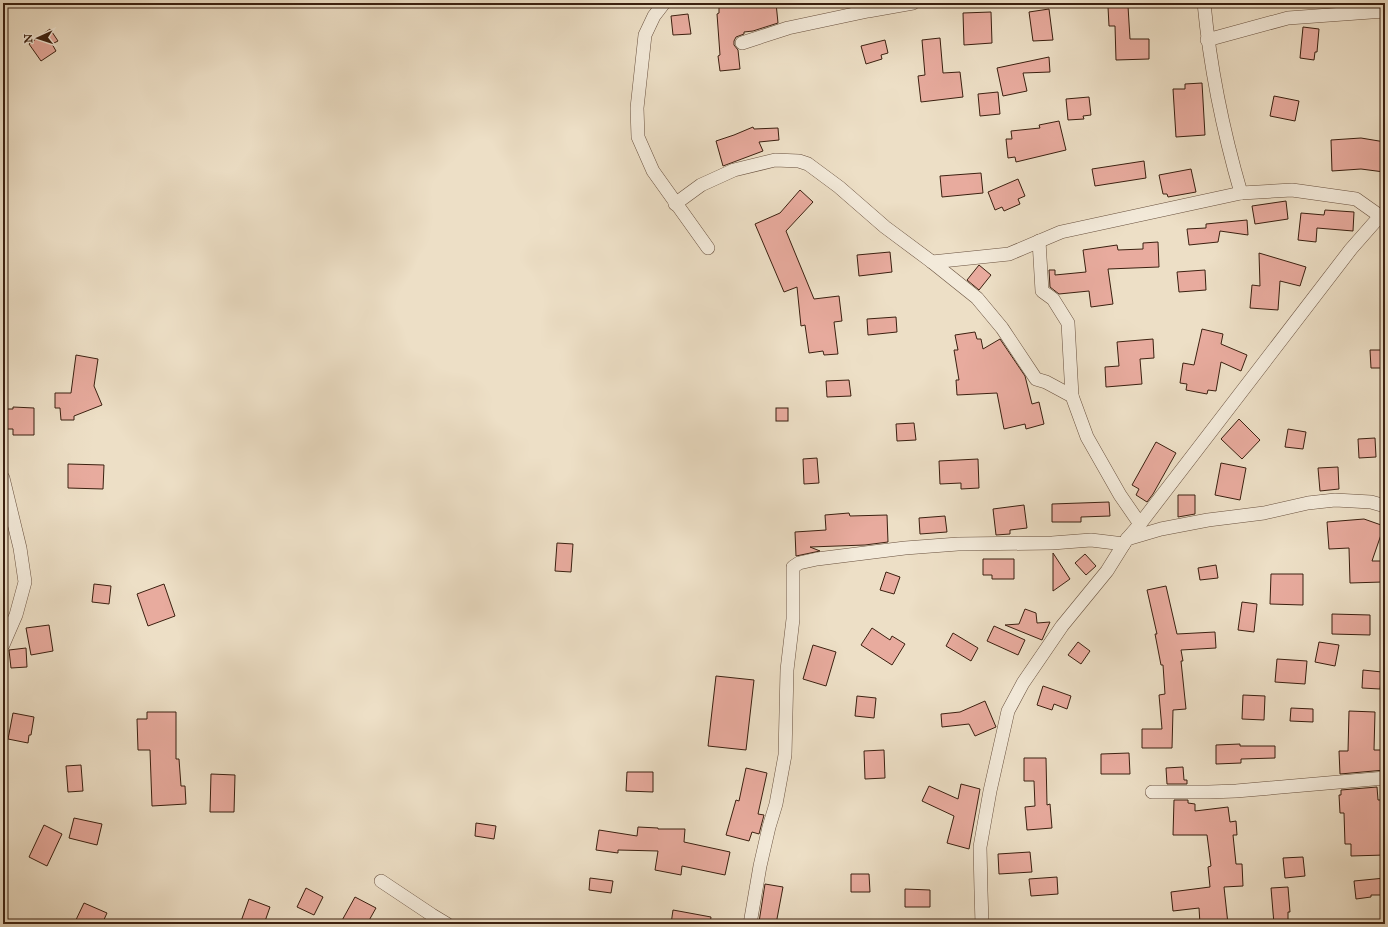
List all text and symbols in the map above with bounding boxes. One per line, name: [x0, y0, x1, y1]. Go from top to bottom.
north arrow: [18, 18, 58, 58]
text: N: [22, 33, 35, 44]

